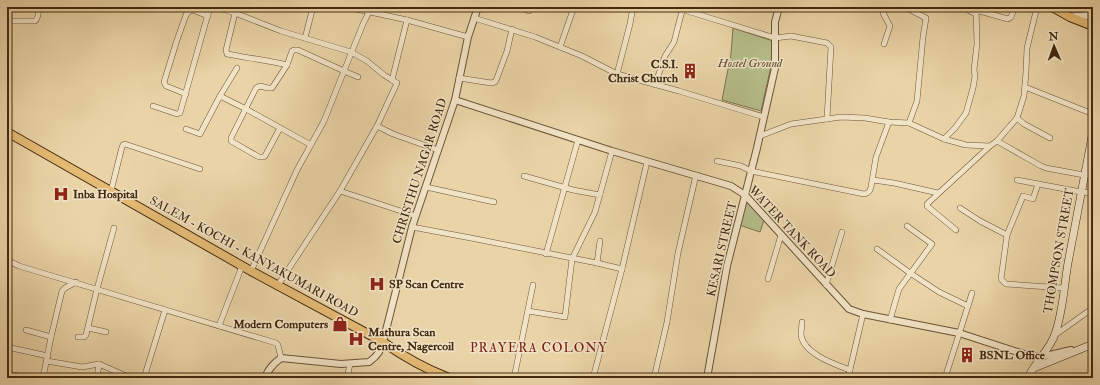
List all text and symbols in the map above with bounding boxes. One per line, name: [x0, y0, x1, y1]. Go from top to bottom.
north arrow: [1034, 26, 1074, 66]
text: N: [1048, 30, 1060, 43]
park label: Hostel Ground: [717, 56, 783, 71]
place label: C.S.I. Christ Church: [608, 57, 679, 86]
building icon: C.S.I. Christ Church: [681, 62, 699, 80]
street label: CHRISTHU NAGAR ROAD: [389, 96, 451, 246]
street label: WATER TANK ROAD: [745, 182, 839, 281]
hospital icon: Inba Hospital: [52, 185, 70, 203]
place label: Inba Hospital: [73, 187, 139, 202]
street label: THOMPSON STREET: [1041, 187, 1077, 315]
street label: SALEM - KOCHI - KANYAKUMARI ROAD: [147, 193, 361, 321]
street label: KESARI STREET: [704, 200, 740, 298]
hospital icon: SP Scan Centre: [368, 275, 386, 293]
place label: SP Scan Centre: [389, 277, 465, 292]
shop icon: Modern Computers: [331, 315, 349, 333]
place label: Modern Computers: [232, 317, 328, 332]
place label: Mathura Scan Centre, Nagercoil: [367, 325, 455, 354]
hospital icon: Mathura Scan Centre, Nagercoil: [347, 330, 365, 348]
district label: PRAYERA COLONY: [470, 340, 608, 356]
building icon: BSNL Office: [958, 346, 976, 364]
place label: BSNL Office: [979, 348, 1046, 363]

